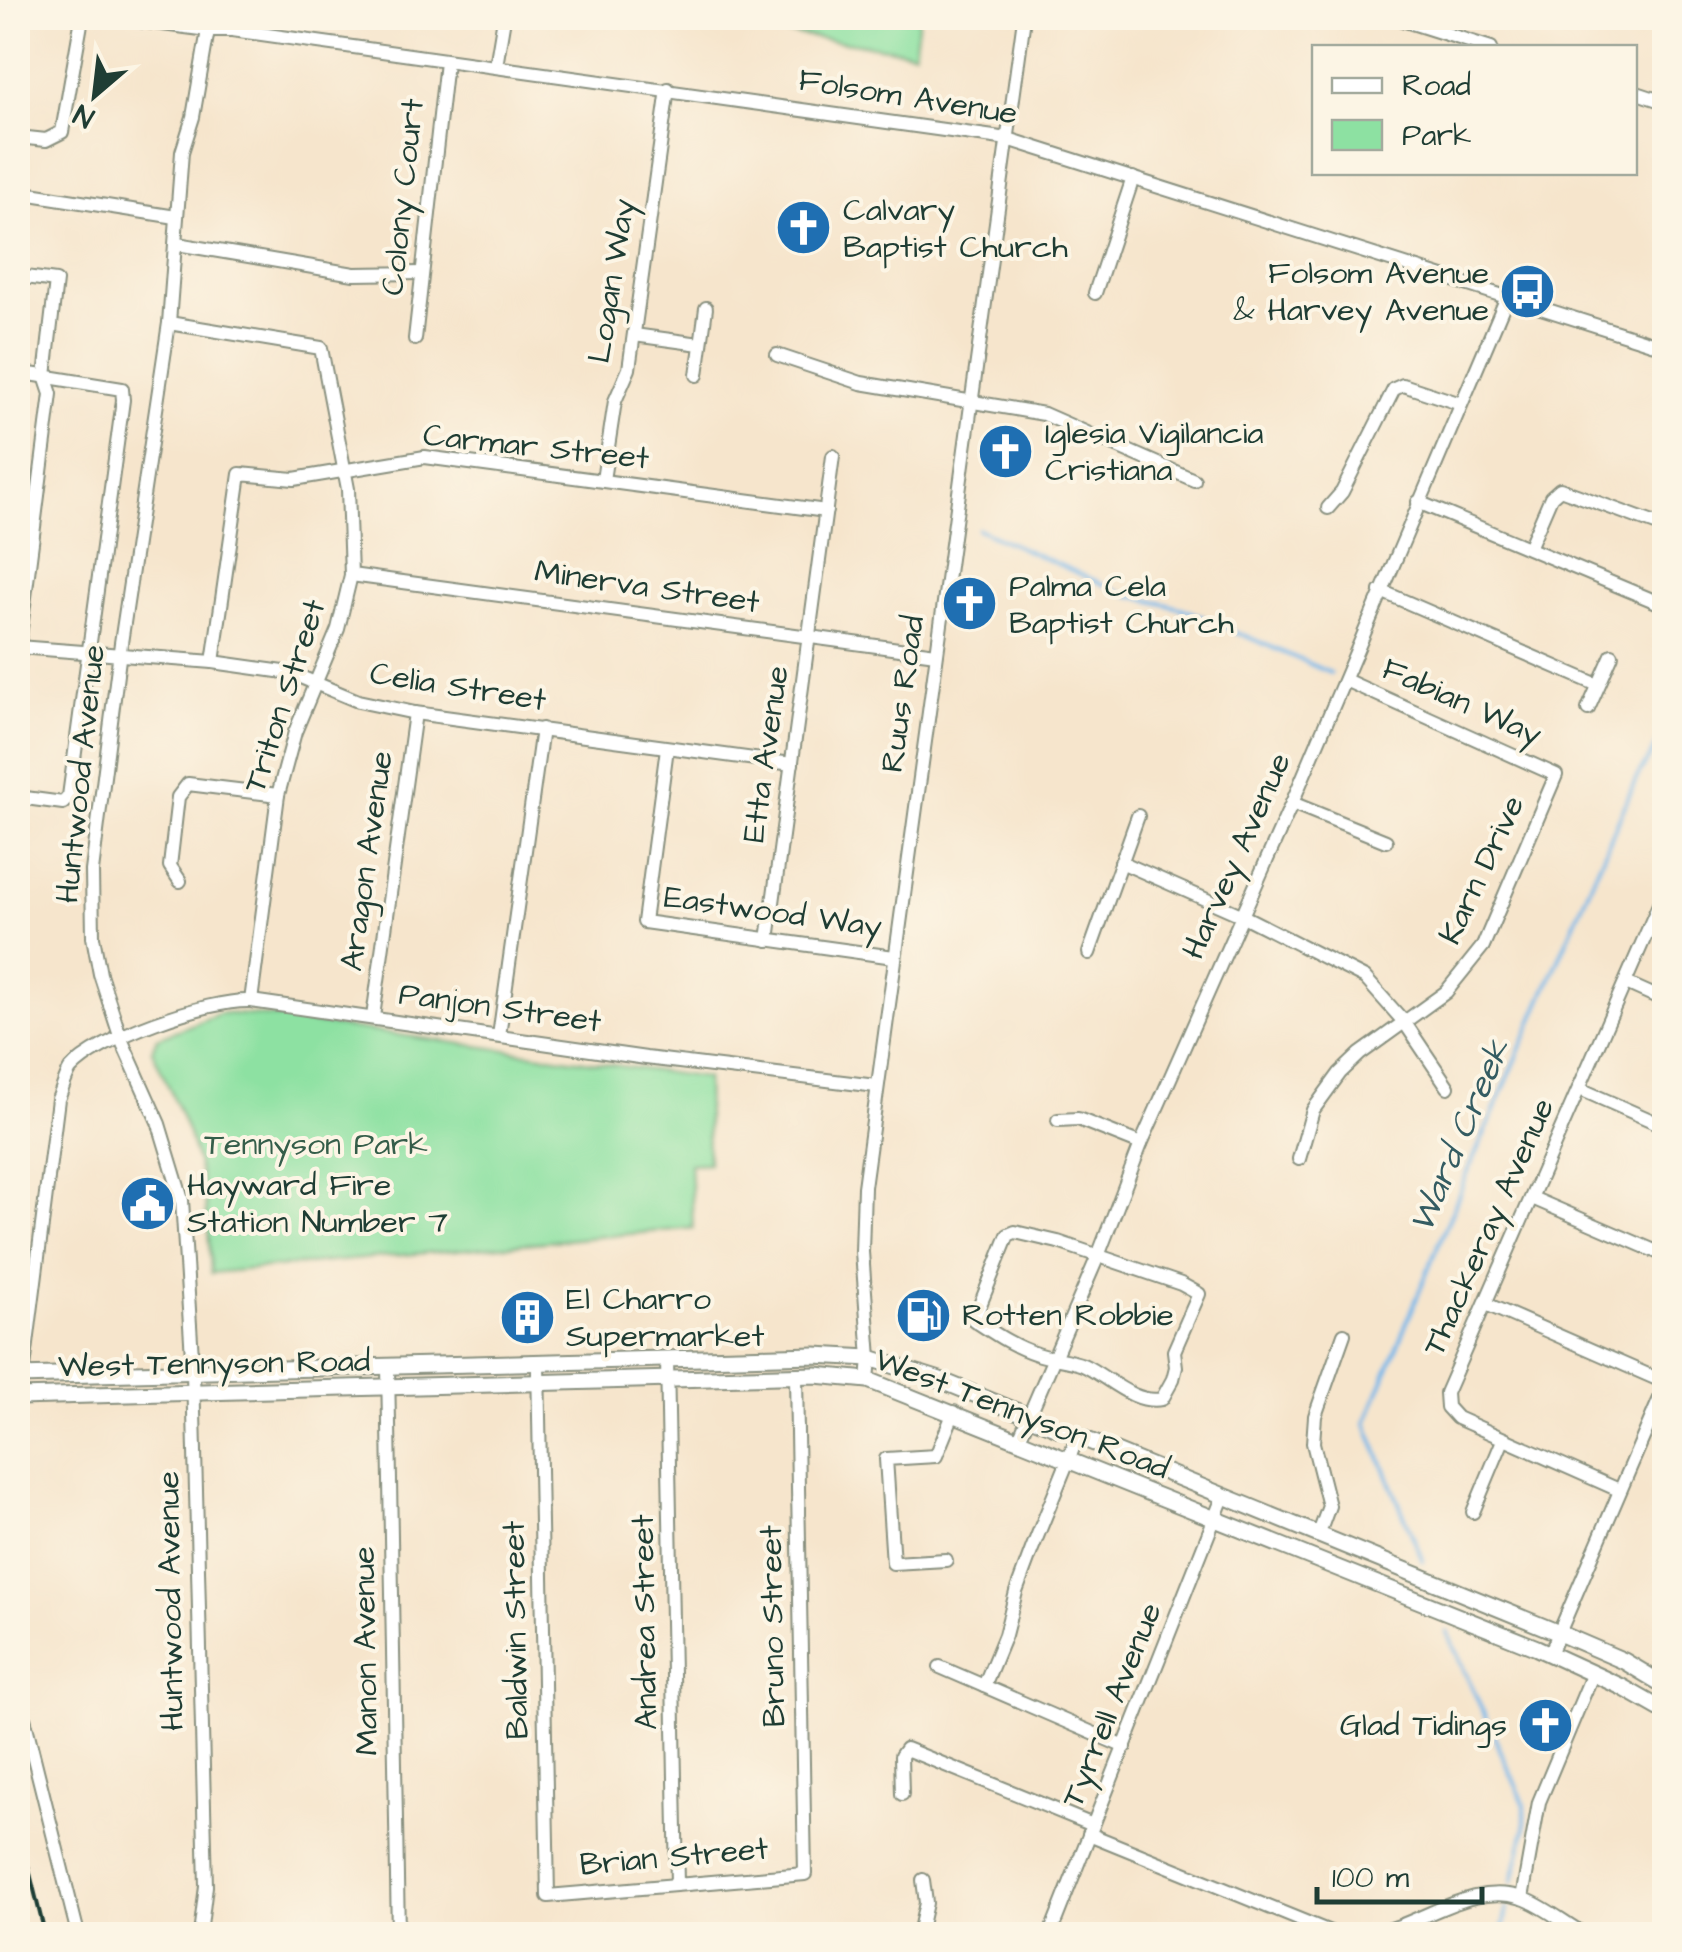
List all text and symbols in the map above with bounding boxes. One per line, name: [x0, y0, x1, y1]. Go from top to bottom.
north arrow: [45, 45, 145, 145]
legend: [1312, 45, 1637, 175]
street label: Folsom Avenue: [795, 57, 1021, 137]
text: Road: [1402, 65, 1471, 107]
text: N: [67, 94, 101, 137]
street label: Colony Court: [370, 96, 436, 298]
text: Park: [1402, 115, 1471, 157]
place label: Calvary Baptist Church: [843, 188, 1068, 270]
street label: Logan Way: [577, 196, 647, 366]
church icon: Calvary Baptist Church: [774, 198, 834, 258]
place label: Folsom Avenue & Harvey Avenue: [1233, 251, 1489, 333]
bus stop icon: Folsom Avenue & Harvey Avenue: [1498, 261, 1558, 321]
place label: Iglesia Vigilancia Cristiana: [1045, 411, 1264, 493]
street label: Carmar Street: [421, 413, 651, 481]
church icon: Iglesia Vigilancia Cristiana: [976, 421, 1036, 481]
street label: Minerva Street: [532, 549, 762, 625]
place label: Palma Cela Baptist Church: [1009, 564, 1234, 646]
church icon: Palma Cela Baptist Church: [940, 574, 1000, 634]
street label: Triton Street: [233, 593, 337, 798]
street label: Ruus Road: [870, 613, 936, 775]
street label: Huntwood Avenue: [45, 643, 117, 905]
street label: Fabian Way: [1375, 647, 1549, 757]
street label: Celia Street: [367, 651, 549, 723]
street label: Etta Avenue: [731, 663, 801, 845]
street label: Harvey Avenue: [1171, 746, 1303, 966]
street label: Aragon Avenue: [329, 748, 405, 974]
street label: Karn Drive: [1428, 788, 1536, 952]
street label: Eastwood Way: [661, 874, 885, 950]
street label: Panjon Street: [396, 972, 604, 1044]
water label: Ward Creek: [1397, 1030, 1523, 1240]
street label: Thackeray Avenue: [1412, 1091, 1566, 1363]
park label: Tennyson Park: [204, 1122, 428, 1167]
place label: Hayward Fire Station Number 7: [187, 1163, 448, 1245]
public building icon: Hayward Fire Station Number 7: [118, 1173, 178, 1233]
place label: El Charro Supermarket: [566, 1277, 764, 1359]
fuel station icon: Rotten Robbie: [893, 1285, 953, 1345]
building icon: El Charro Supermarket: [497, 1287, 557, 1347]
place label: Rotten Robbie: [962, 1293, 1174, 1338]
street label: West Tennyson Road: [868, 1337, 1176, 1491]
street label: West Tennyson Road: [57, 1339, 371, 1389]
street label: Huntwood Avenue: [146, 1471, 196, 1731]
street label: Andrea Street: [621, 1514, 669, 1730]
street label: Baldwin Street: [492, 1520, 540, 1740]
street label: Bruno Street: [749, 1524, 797, 1727]
street label: Manon Avenue: [342, 1546, 390, 1756]
street label: Tyrrell Avenue: [1050, 1596, 1174, 1814]
church icon: Glad Tidings: [1516, 1695, 1576, 1755]
place label: Glad Tidings: [1340, 1703, 1507, 1748]
street label: Brian Street: [578, 1826, 770, 1888]
scale bar: [1317, 1842, 1482, 1904]
text: 100 m: [1332, 1857, 1410, 1899]

